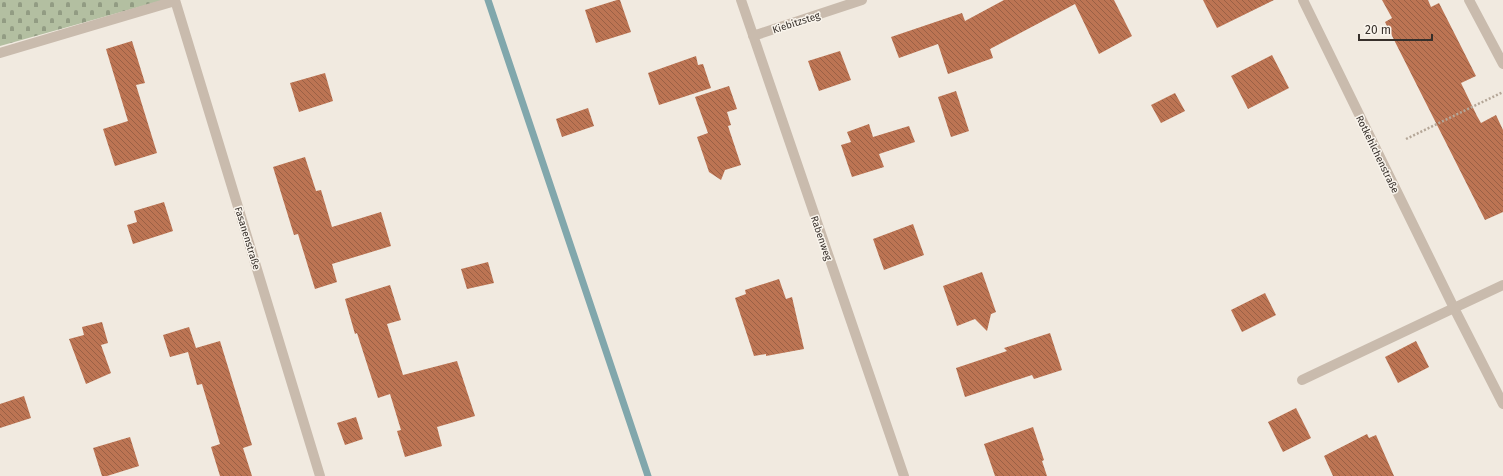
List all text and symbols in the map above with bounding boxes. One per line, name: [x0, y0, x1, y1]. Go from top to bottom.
street label: Kiebitzsteg: [771, 9, 823, 36]
scale bar: [1359, 16, 1432, 42]
text: 20 m: [1365, 23, 1391, 37]
street label: Rotkehlchenstraße: [1353, 114, 1401, 195]
street label: Fasanenstraße: [232, 205, 262, 271]
street label: Rabenweg: [808, 214, 835, 263]

